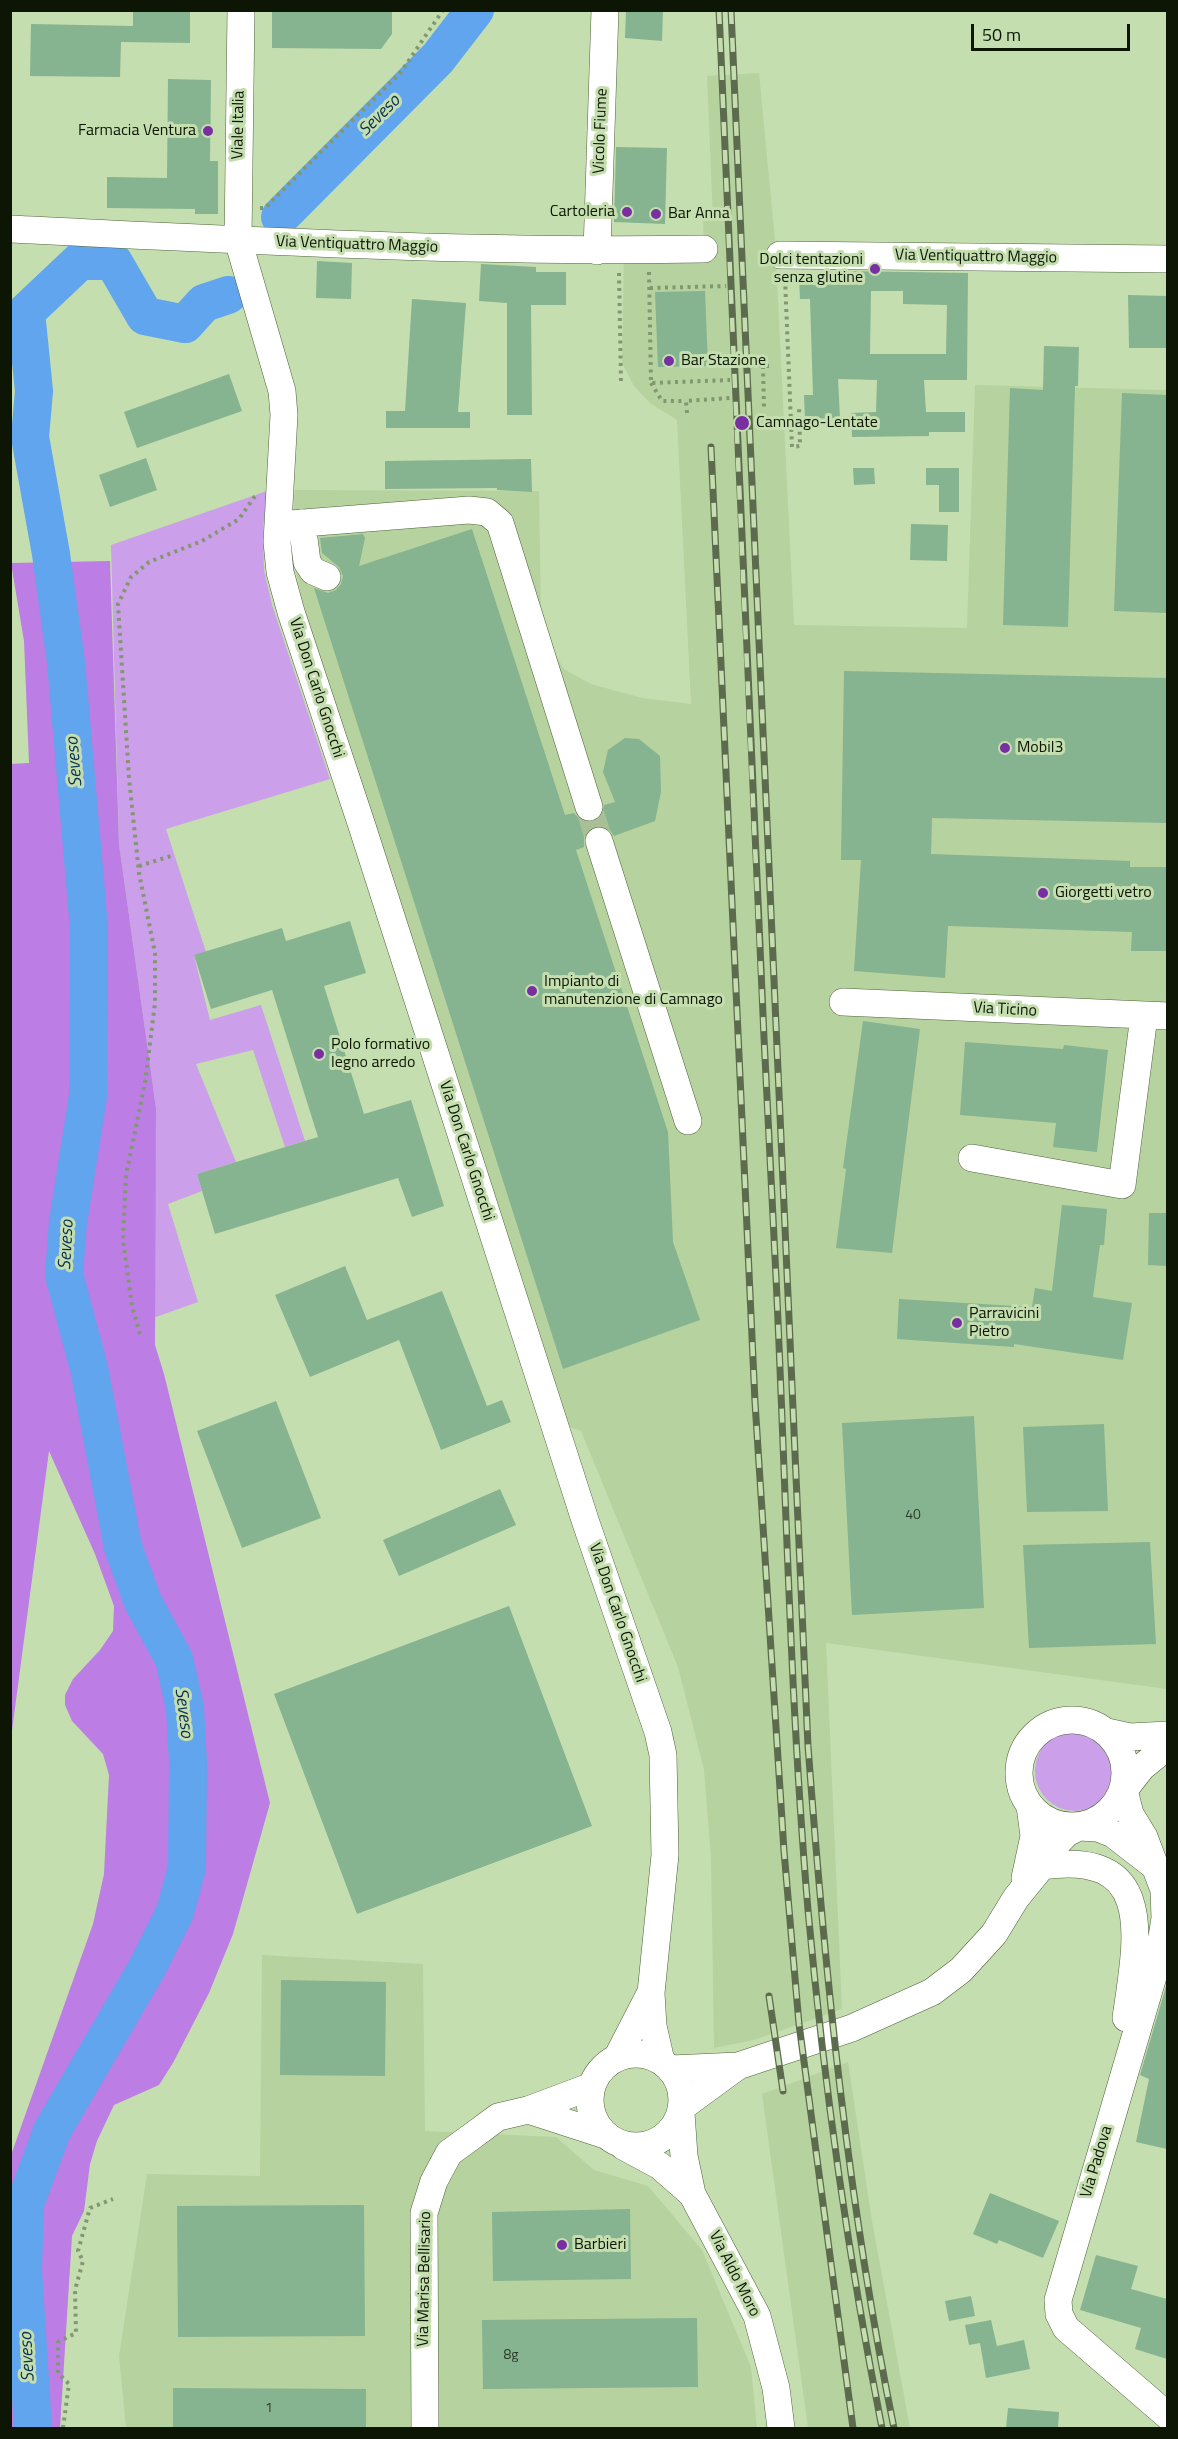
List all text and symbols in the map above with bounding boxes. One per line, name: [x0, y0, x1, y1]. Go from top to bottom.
scale bar: [974, 12, 1133, 50]
text: 50 m: [982, 21, 1021, 48]
street label: Vicolo Fiume: [590, 88, 612, 174]
street label: Viale Italia: [229, 90, 249, 160]
water label: Seveso: [355, 91, 405, 141]
place label: Farmacia Ventura: [78, 121, 196, 141]
marker: Farmacia Ventura: [201, 124, 215, 138]
place label: Cartoleria: [550, 202, 615, 222]
place label: Bar Anna: [668, 204, 730, 224]
marker: Cartoleria: [620, 205, 634, 219]
marker: Bar Anna: [649, 207, 663, 221]
street label: Via Ventiquattro Maggio: [276, 233, 438, 257]
street label: Via Ventiquattro Maggio: [895, 246, 1057, 268]
place label: Dolci tentazioni senza glutine: [759, 250, 863, 288]
marker: Dolci tentazioni senza glutine: [868, 262, 882, 276]
place label: Bar Stazione: [681, 351, 766, 371]
marker: Bar Stazione: [662, 354, 676, 368]
place label: Camnago-Lentate: [756, 413, 878, 433]
marker: Camnago-Lentate: [733, 414, 751, 432]
street label: Via Don Carlo Gnocchi: [284, 616, 348, 760]
water label: Seveso: [62, 736, 88, 788]
place label: Mobil3: [1017, 738, 1063, 758]
marker: Mobil3: [998, 741, 1012, 755]
place label: Giorgetti vetro: [1055, 883, 1152, 903]
marker: Giorgetti vetro: [1036, 886, 1050, 900]
place label: Impianto di manutenzione di Camnago: [544, 972, 723, 1010]
marker: Impianto di manutenzione di Camnago: [525, 984, 539, 998]
street label: Via Ticino: [973, 999, 1037, 1021]
place label: Polo formativo legno arredo: [331, 1035, 430, 1073]
marker: Polo formativo legno arredo: [312, 1047, 326, 1061]
street label: Via Don Carlo Gnocchi: [434, 1079, 498, 1223]
water label: Seveso: [55, 1219, 79, 1271]
place label: Parravicini Pietro: [969, 1304, 1039, 1342]
marker: Parravicini Pietro: [950, 1316, 964, 1330]
house number: 40: [905, 1508, 921, 1524]
street label: Via Don Carlo Gnocchi: [584, 1541, 650, 1685]
water label: Seveso: [169, 1687, 197, 1739]
street label: Via Padova: [1077, 2124, 1117, 2200]
street label: Via Marisa Bellisario: [414, 2211, 436, 2347]
street label: Via Aldo Moro: [704, 2228, 764, 2320]
place label: Barbieri: [574, 2235, 626, 2255]
marker: Barbieri: [555, 2238, 569, 2252]
water label: Seveso: [16, 2331, 40, 2383]
house number: 8g: [503, 2348, 519, 2364]
house number: 1: [265, 2401, 273, 2417]

